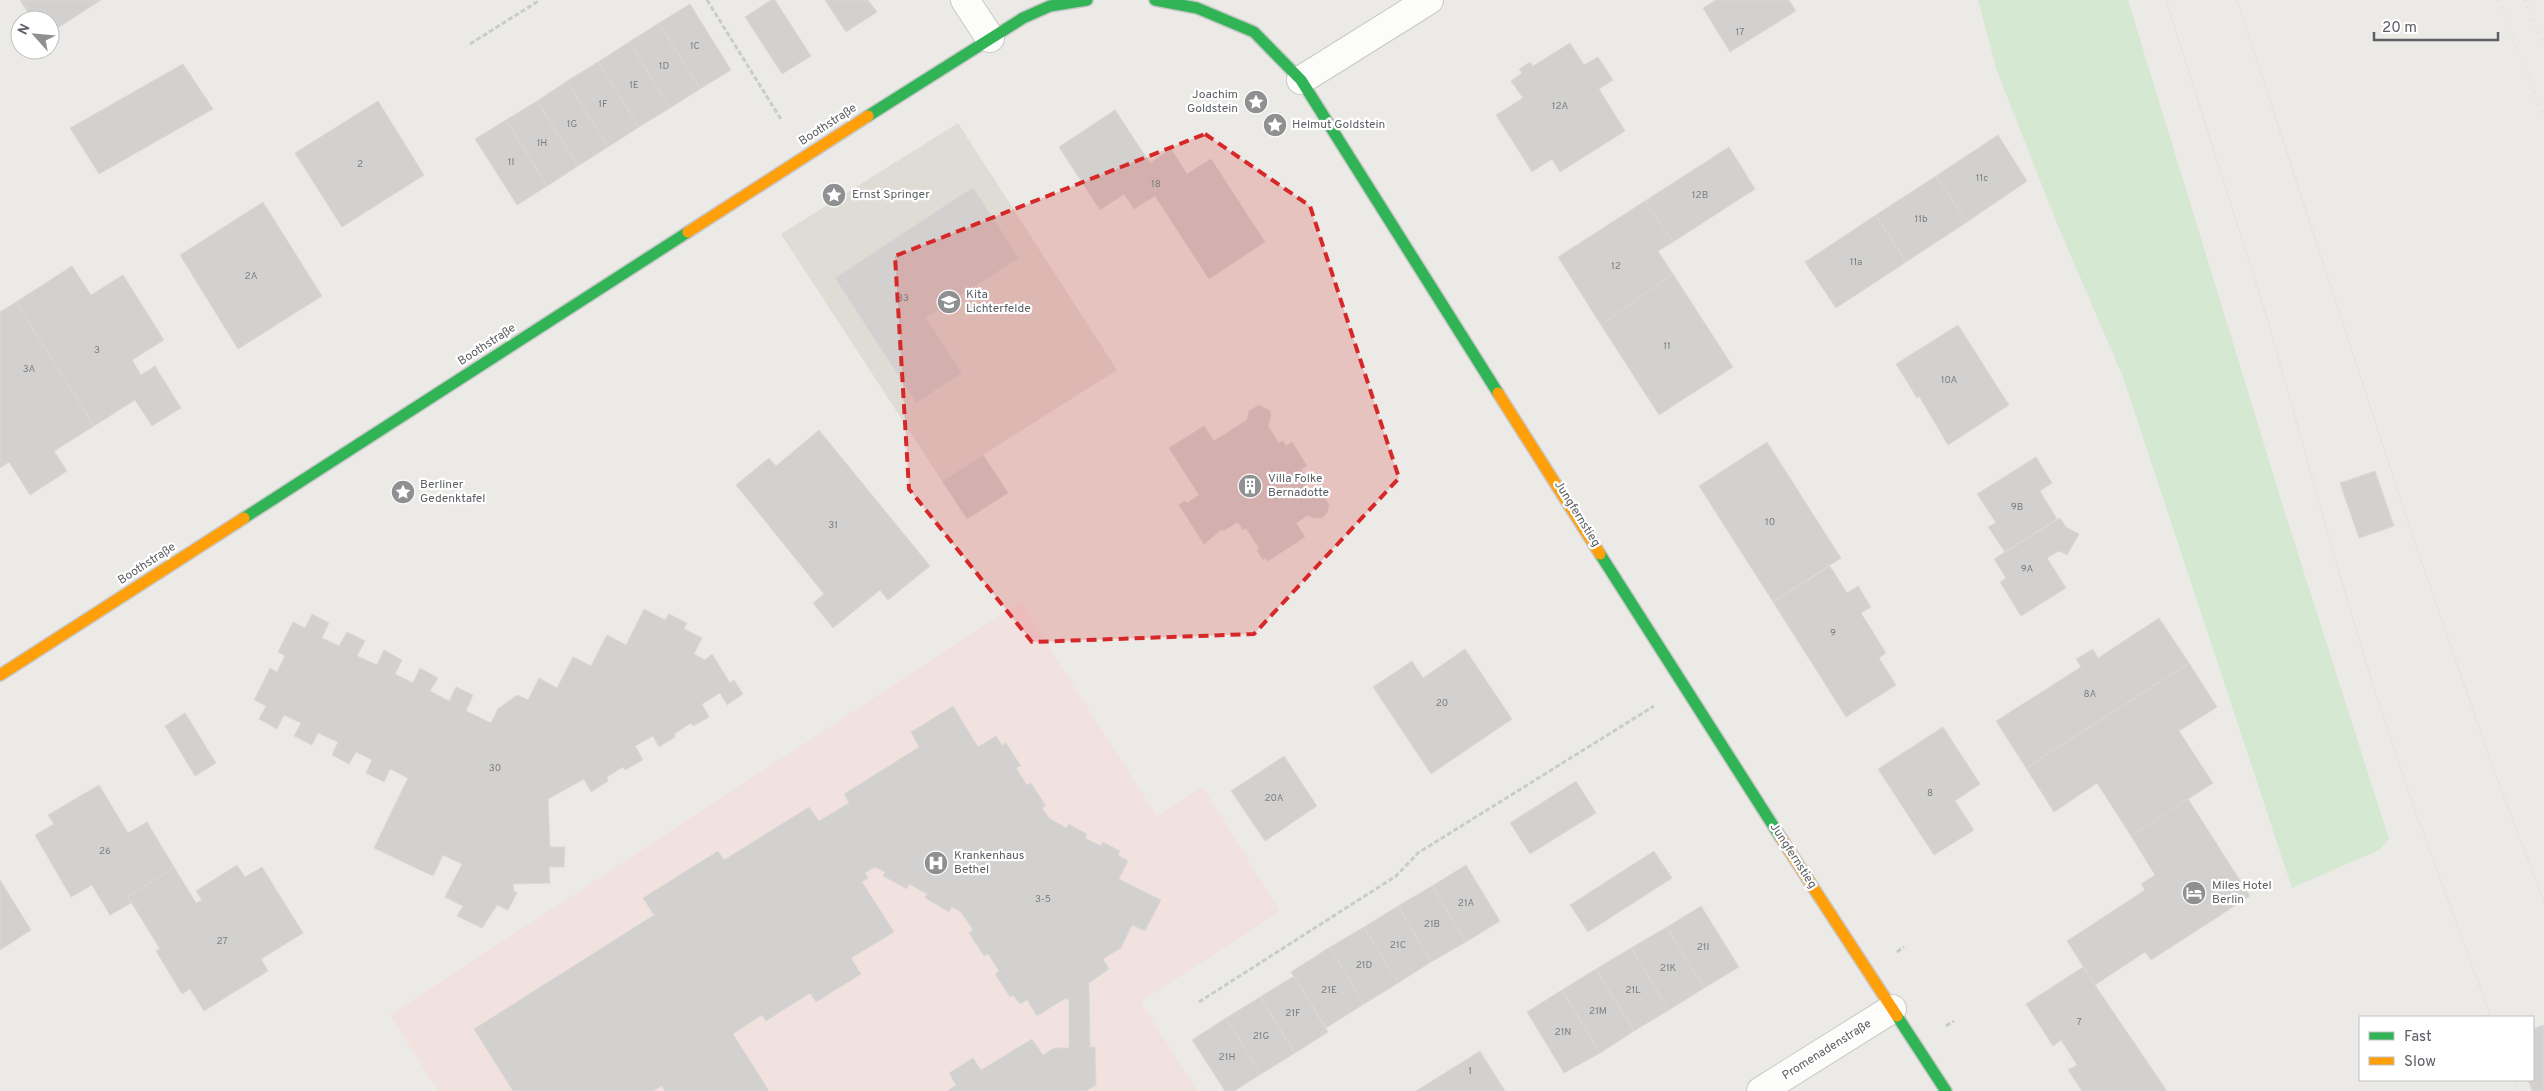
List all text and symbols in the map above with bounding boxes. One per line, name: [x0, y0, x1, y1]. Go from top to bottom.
north arrow: [10, 10, 60, 60]
scale bar: [2374, 10, 2498, 42]
text: 20 m: [2382, 19, 2417, 38]
text: N: [15, 21, 35, 38]
house number: 17: [1736, 26, 1744, 39]
house number: 1C: [690, 40, 700, 53]
house number: 1D: [659, 60, 669, 73]
house number: 1E: [629, 79, 639, 92]
place label: Joachim Goldstein: [1187, 87, 1238, 117]
place icon: Joachim Goldstein: [1243, 89, 1269, 115]
house number: 1F: [598, 98, 608, 111]
street label: Boothstraße: [796, 100, 860, 150]
house number: 12A: [1552, 100, 1569, 113]
place icon: Helmut Goldstein: [1262, 112, 1288, 138]
place label: Helmut Goldstein: [1292, 117, 1385, 133]
house number: 1G: [567, 118, 577, 131]
house number: 1H: [537, 137, 547, 150]
house number: 1I: [508, 156, 514, 169]
house number: 2: [357, 158, 363, 171]
house number: 11c: [1976, 172, 1988, 185]
house number: 18: [1151, 178, 1161, 191]
place icon: Ernst Springer: [821, 182, 847, 208]
place label: Ernst Springer: [852, 187, 930, 203]
house number: 12B: [1692, 189, 1708, 202]
house number: 11b: [1914, 213, 1928, 226]
house number: 11a: [1850, 256, 1862, 269]
house number: 12: [1611, 260, 1621, 273]
house number: 2A: [245, 270, 258, 283]
place label: Kita Lichterfelde: [966, 287, 1031, 317]
school or university icon: Kita Lichterfelde: [936, 289, 962, 315]
house number: 33: [897, 292, 909, 305]
street label: Boothstraße: [455, 320, 519, 370]
house number: 11: [1663, 340, 1671, 353]
house number: 3: [94, 344, 100, 357]
house number: 3A: [23, 363, 36, 376]
house number: 10A: [1941, 374, 1958, 387]
place label: Villa Folke Bernadotte: [1268, 471, 1329, 501]
building icon: Villa Folke Bernadotte: [1237, 473, 1263, 499]
place label: Berliner Gedenktafel: [420, 477, 485, 507]
street label: Jungfernstieg: [1550, 478, 1604, 550]
place icon: Berliner Gedenktafel: [390, 479, 416, 505]
house number: 9B: [2011, 501, 2023, 514]
house number: 10: [1765, 516, 1775, 529]
house number: 31: [828, 519, 838, 532]
street label: Boothstraße: [115, 539, 179, 589]
house number: 9A: [2021, 563, 2033, 576]
house number: 9: [1830, 627, 1836, 640]
house number: 8A: [2084, 688, 2097, 701]
house number: 20: [1436, 697, 1448, 710]
house number: 30: [489, 762, 501, 775]
house number: 8: [1927, 787, 1933, 800]
house number: 20A: [1264, 792, 1284, 805]
street label: Jungfernstieg: [1766, 820, 1820, 892]
house number: 26: [99, 845, 111, 858]
place label: Krankenhaus Bethel: [954, 848, 1024, 878]
hospital icon: Krankenhaus Bethel: [923, 850, 949, 876]
place label: Miles Hotel Berlin: [2212, 878, 2272, 908]
hotel icon: Miles Hotel Berlin: [2181, 880, 2207, 906]
house number: 3-5: [1035, 893, 1051, 906]
house number: 21A: [1458, 897, 1474, 910]
house number: 21B: [1424, 918, 1440, 931]
house number: 27: [216, 935, 228, 948]
house number: 21C: [1390, 939, 1406, 952]
house number: 21I: [1697, 941, 1709, 954]
house number: 21D: [1356, 959, 1372, 972]
house number: 21K: [1660, 962, 1677, 975]
house number: 21E: [1321, 984, 1337, 997]
house number: 21L: [1625, 984, 1641, 997]
house number: 21M: [1589, 1005, 1607, 1018]
house number: 21F: [1285, 1007, 1301, 1020]
street label: Promenadenstraße: [1779, 1016, 1875, 1084]
house number: 7: [2076, 1016, 2082, 1029]
legend: [2359, 1016, 2534, 1081]
house number: 21N: [1555, 1026, 1571, 1039]
text: Fast: [2404, 1028, 2432, 1047]
house number: 21G: [1253, 1030, 1269, 1043]
house number: 21H: [1219, 1051, 1235, 1064]
text: Slow: [2404, 1053, 2436, 1072]
house number: 1: [1468, 1065, 1472, 1078]

